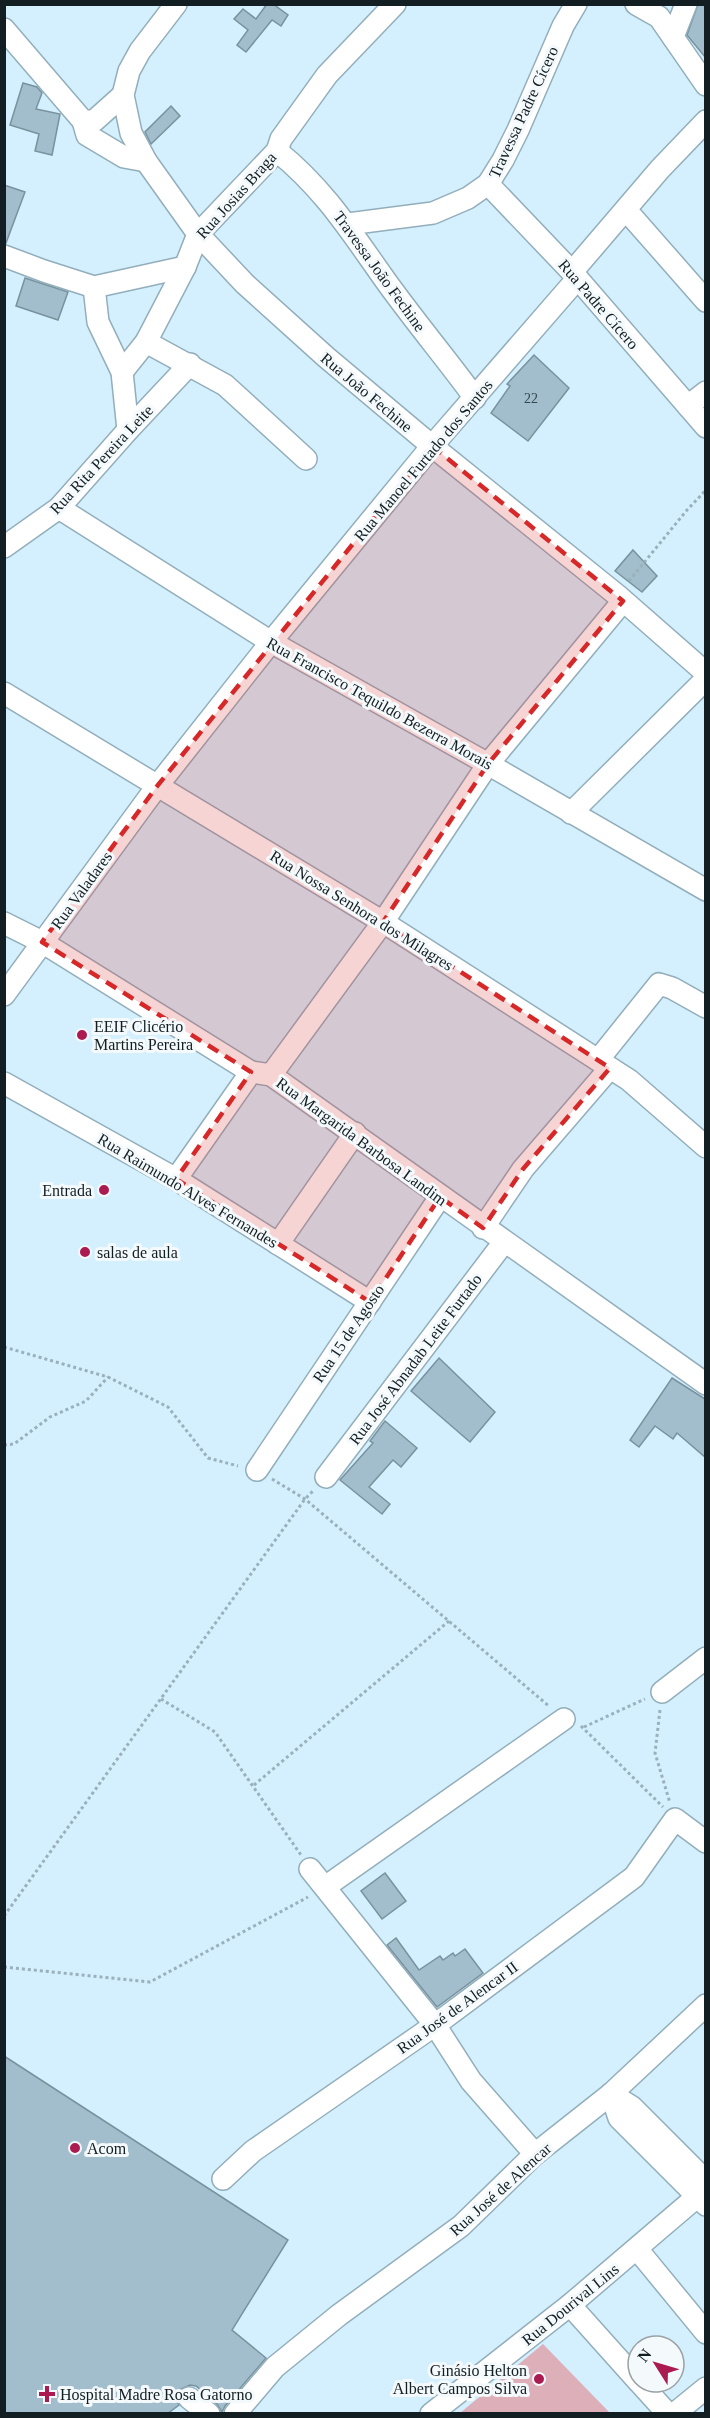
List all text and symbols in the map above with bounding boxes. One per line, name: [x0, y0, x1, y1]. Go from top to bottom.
street label: Travessa Padre Cícero: [485, 44, 561, 181]
street label: Rua Josias Braga: [193, 149, 280, 243]
street label: Travessa João Fechine: [330, 208, 429, 335]
street label: Rua Padre Cícero: [555, 256, 642, 352]
street label: Rua João Fechine: [318, 349, 416, 435]
street label: Rua Manoel Furtado dos Santos: [351, 376, 496, 544]
house number: 22: [524, 391, 538, 406]
street label: Rua Rita Pereira Leite: [47, 401, 156, 517]
street label: Rua Francisco Tequildo Bezerra Morais: [263, 634, 496, 774]
street label: Rua Nossa Senhora dos Milagres: [267, 847, 456, 975]
street label: Rua Valadares: [48, 848, 115, 932]
place label: EEIF Clicério Martins Pereira: [94, 1018, 193, 1053]
marker: EEIF Clicério Martins Pereira: [75, 1028, 89, 1042]
street label: Rua Margarida Barbosa Landim: [273, 1074, 451, 1210]
street label: Rua Raimundo Alves Fernandes: [95, 1130, 281, 1251]
place label: Entrada: [42, 1182, 92, 1199]
marker: Entrada: [97, 1183, 111, 1197]
place label: salas de aula: [97, 1244, 178, 1261]
marker: salas de aula: [78, 1245, 92, 1259]
street label: Rua José Abnadab Leite Furtado: [346, 1271, 485, 1448]
street label: Rua 15 de Agosto: [309, 1281, 388, 1386]
street label: Rua José de Alencar II: [394, 1958, 521, 2057]
street label: Rua José de Alencar: [446, 2139, 555, 2239]
place label: Acom: [87, 2140, 127, 2157]
marker: Acom: [68, 2141, 82, 2155]
street label: Rua Dourival Lins: [519, 2260, 622, 2348]
north arrow: [626, 2334, 686, 2394]
text: N: [634, 2345, 655, 2365]
place label: Ginásio Helton Albert Campos Silva: [393, 2362, 527, 2398]
marker: Ginásio Helton Albert Campos Silva: [532, 2372, 546, 2386]
marker: Hospital Madre Rosa Gatorno: [38, 2385, 56, 2403]
place label: Hospital Madre Rosa Gatorno: [60, 2386, 252, 2404]

